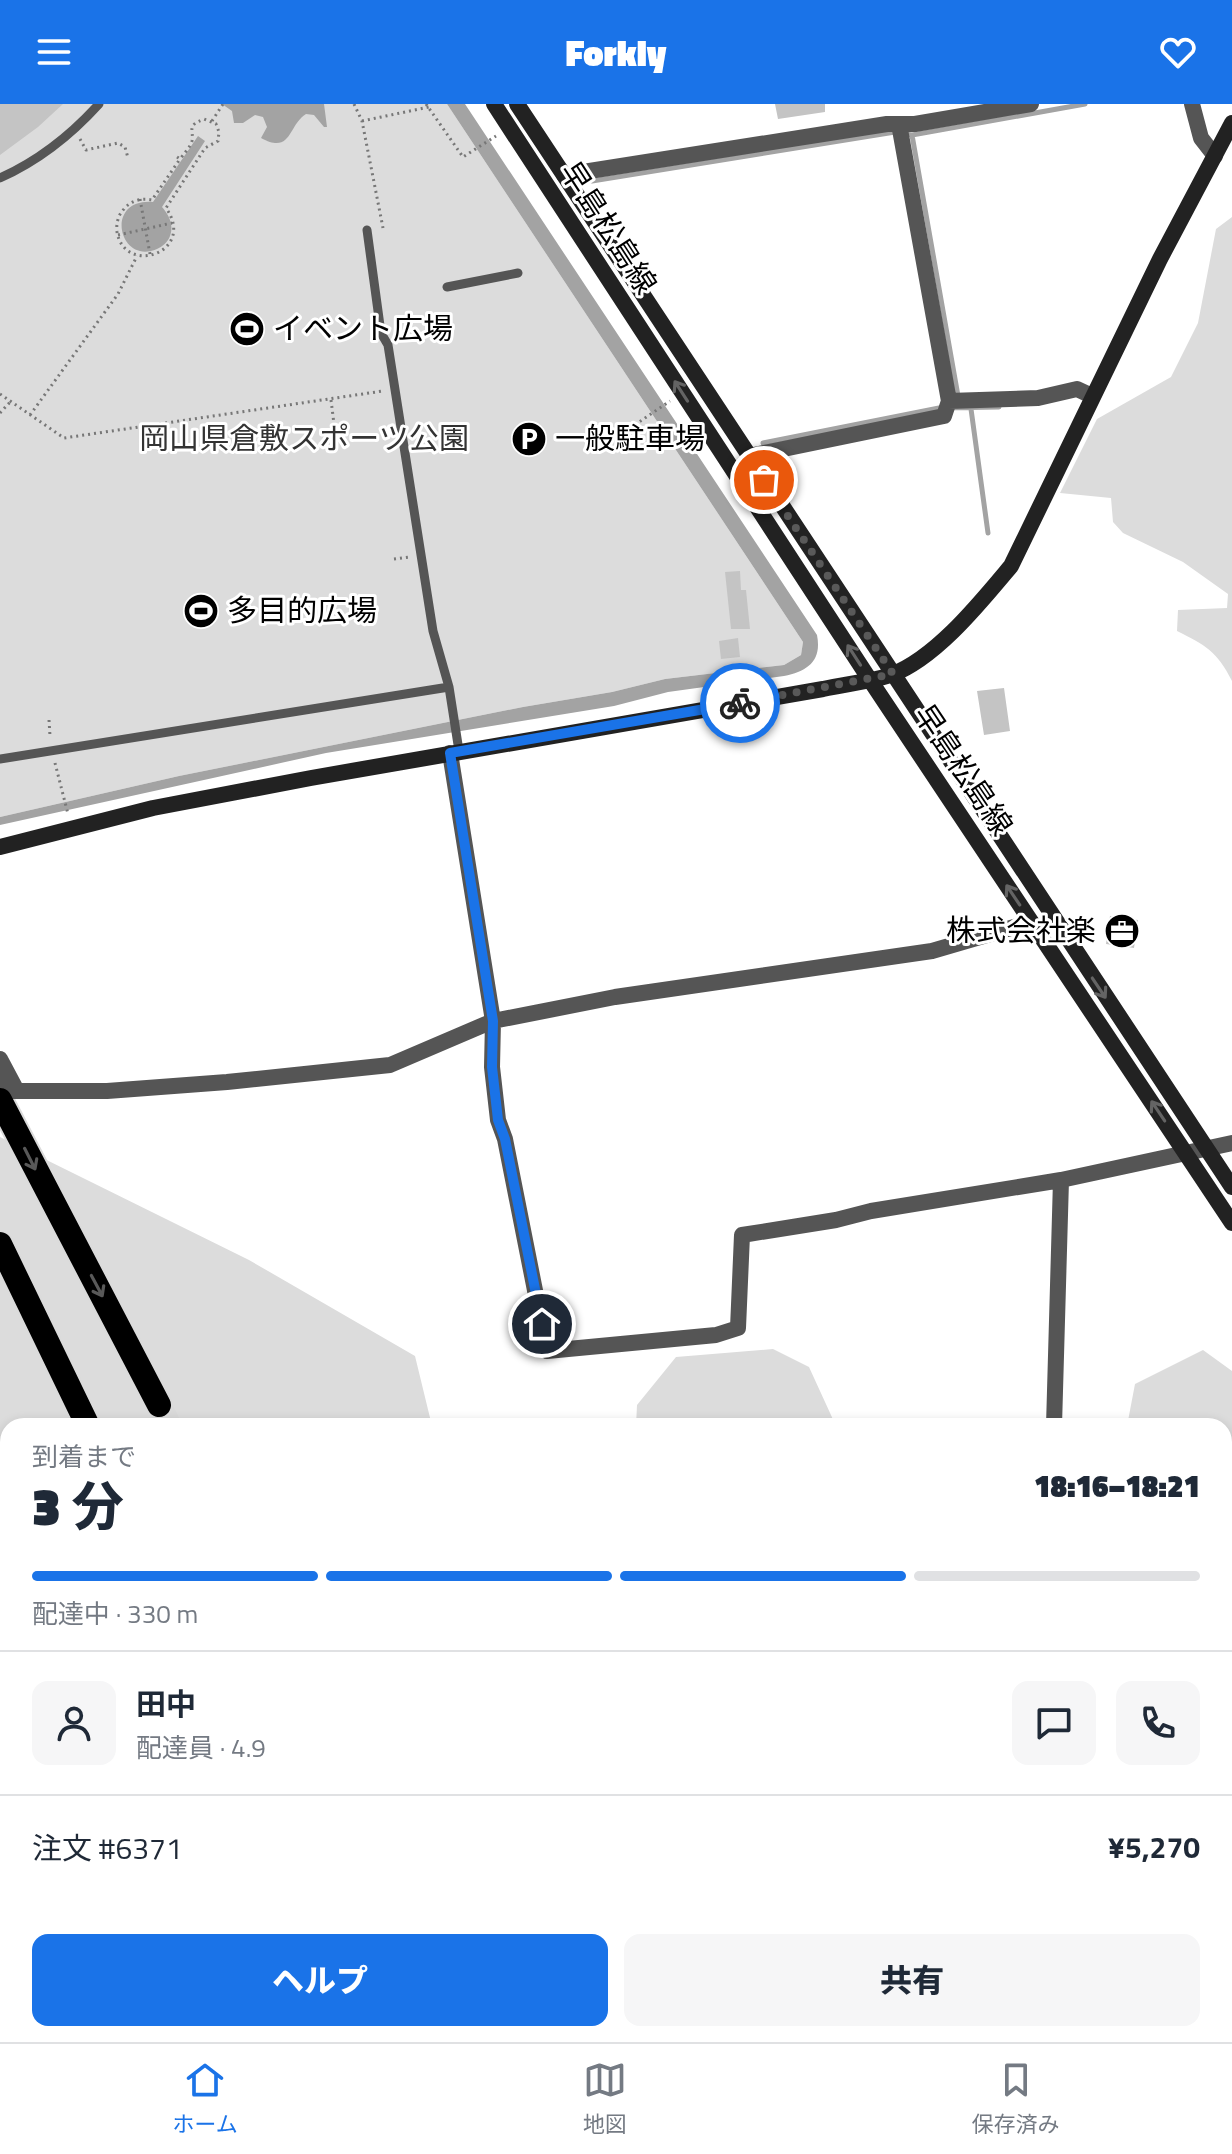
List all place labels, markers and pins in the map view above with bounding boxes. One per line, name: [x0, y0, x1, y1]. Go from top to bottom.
place label: イベント広場: [273, 305, 453, 351]
sports icon: イベント広場: [228, 310, 266, 348]
place label: 一般駐車場: [555, 415, 705, 461]
parking icon: 一般駐車場: [510, 420, 548, 458]
pin: [730, 446, 798, 514]
place label: 多目的広場: [227, 587, 377, 633]
sports icon: 多目的広場: [182, 592, 220, 630]
place label: 株式会社楽: [946, 907, 1096, 953]
office icon: 株式会社楽: [1103, 912, 1141, 950]
pin: [508, 1290, 576, 1358]

